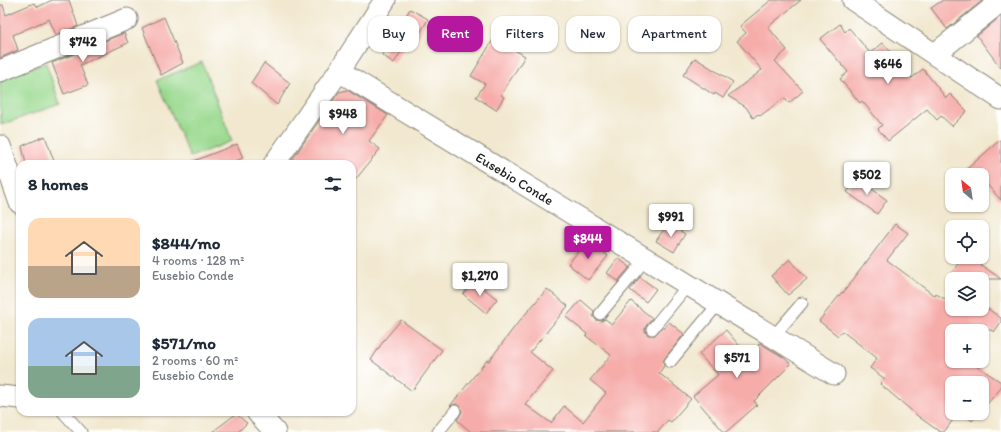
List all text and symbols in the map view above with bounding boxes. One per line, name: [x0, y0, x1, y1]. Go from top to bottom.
chip: Buy: [368, 16, 419, 52]
chip: Rent: [427, 16, 483, 52]
chip: Filters: [491, 16, 558, 52]
chip: New: [566, 16, 620, 52]
chip: Apartment: [628, 16, 721, 52]
pin: $742: [59, 29, 107, 63]
text: $742: [69, 34, 97, 49]
pin: $646: [864, 51, 912, 85]
text: $646: [874, 56, 902, 71]
pin: $948: [319, 101, 367, 135]
text: $948: [329, 106, 357, 121]
street label: Eusebio Conde: [472, 149, 557, 209]
pin: $502: [843, 162, 891, 196]
text: $502: [853, 167, 881, 182]
north arrow: [945, 168, 989, 212]
map controls: [945, 168, 989, 420]
icon: filters: [322, 173, 344, 195]
text: 8 homes: [28, 174, 88, 194]
pin: $991: [647, 204, 695, 238]
text: $991: [658, 209, 684, 224]
button: locate: [945, 220, 989, 264]
pin: $844: [564, 226, 612, 260]
text: $844: [573, 231, 603, 246]
text: $844/mo: [152, 233, 220, 253]
icon: home: [60, 234, 108, 282]
text: 4 rooms · 128 m²: [152, 253, 244, 268]
pin: $1,270: [447, 263, 513, 297]
text: Eusebio Conde: [152, 268, 234, 283]
text: $1,270: [462, 268, 499, 283]
button: layers: [945, 272, 989, 316]
button: +: [945, 324, 989, 368]
text: $571/mo: [152, 333, 216, 353]
icon: home: [60, 334, 108, 382]
pin: $571: [713, 345, 761, 379]
text: $571: [724, 350, 750, 365]
text: 2 rooms · 60 m²: [152, 353, 238, 368]
text: Eusebio Conde: [152, 368, 234, 383]
button: −: [945, 376, 989, 420]

